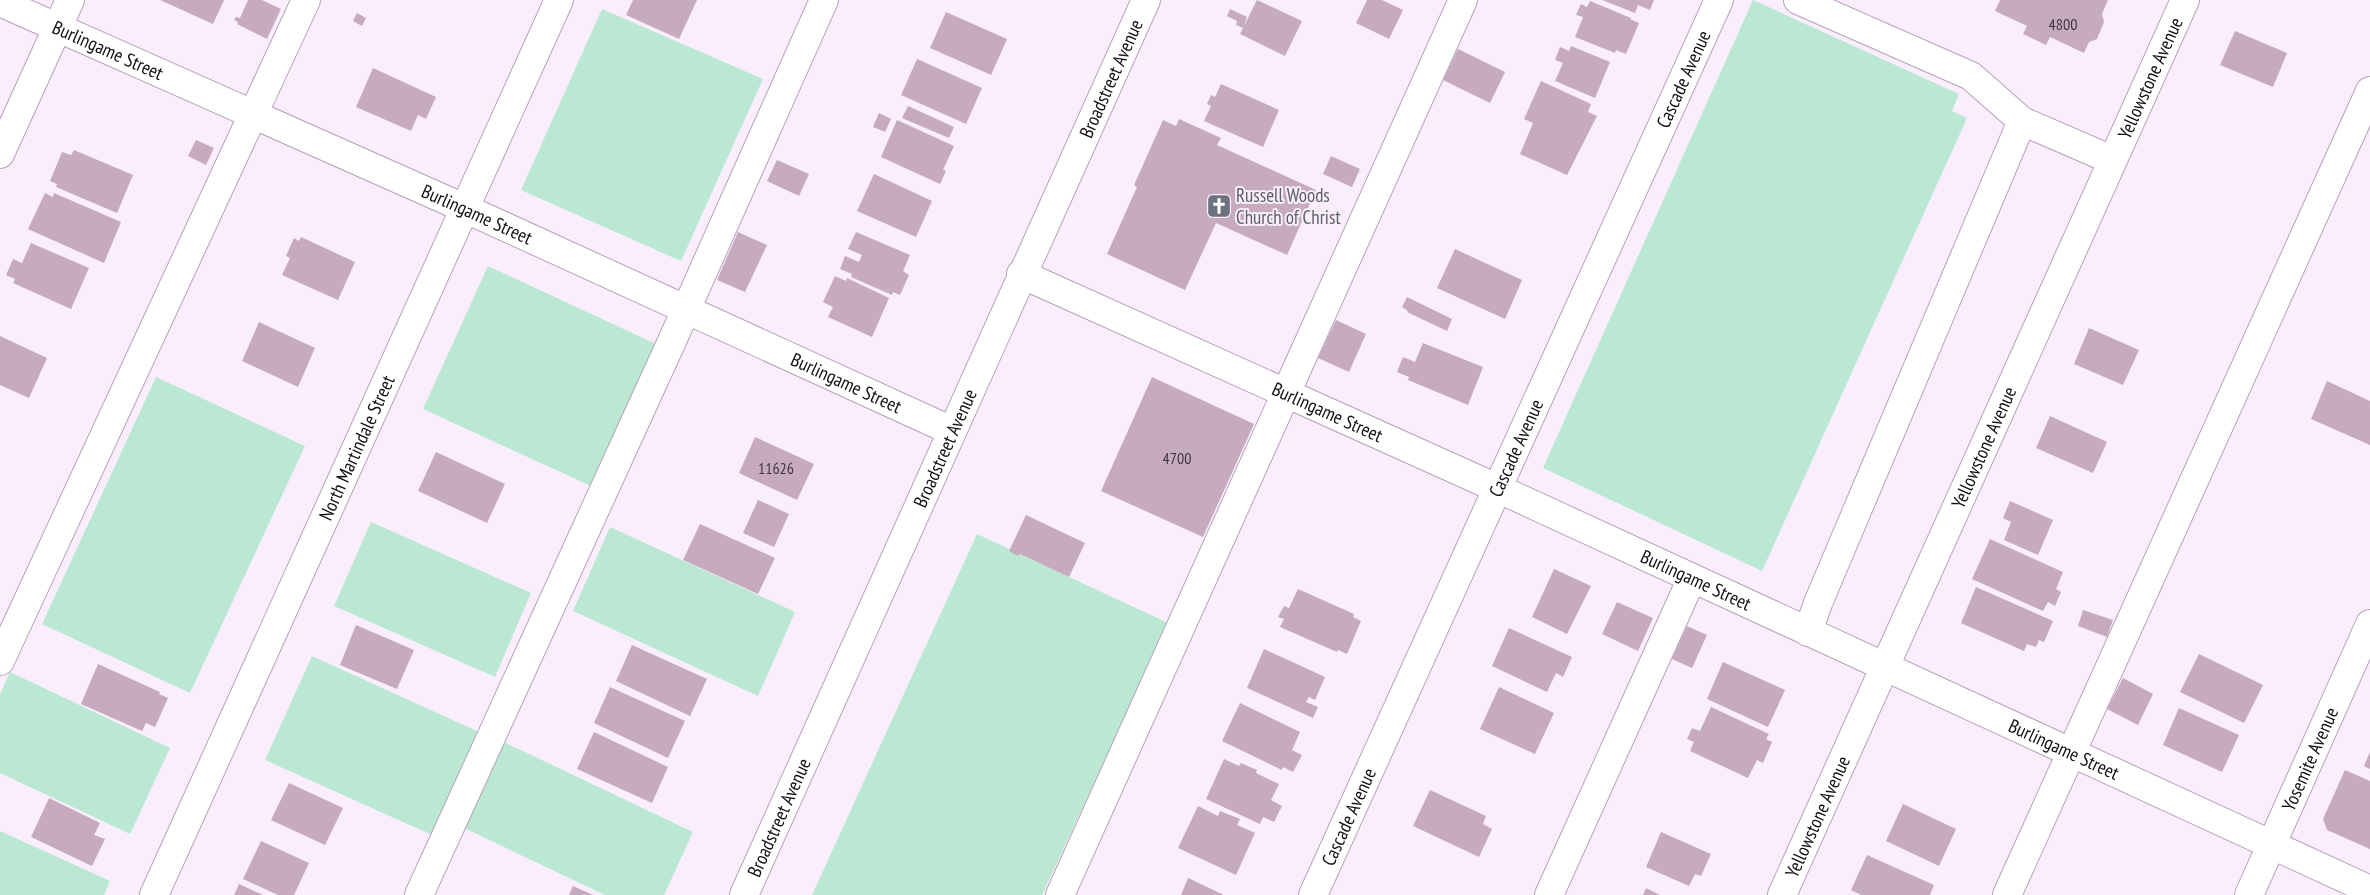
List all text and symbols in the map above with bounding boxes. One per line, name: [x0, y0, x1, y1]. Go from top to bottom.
street label: Yellowstone Avenue: [2112, 13, 2188, 143]
house number: 4800: [2049, 14, 2077, 34]
street label: Burlingame Street: [49, 15, 168, 85]
street label: Broadstreet Avenue: [1074, 15, 1148, 142]
street label: Cascade Avenue: [1651, 26, 1716, 132]
street label: Burlingame Street: [418, 179, 537, 250]
place label: Russell Woods Church of Christ: [1236, 183, 1341, 229]
church icon: Russell Woods Church of Christ: [1206, 193, 1232, 219]
street label: Burlingame Street: [787, 347, 906, 419]
street label: North Martindale Street: [313, 371, 400, 524]
street label: Burlingame Street: [1268, 377, 1387, 447]
street label: Yellowstone Avenue: [1946, 383, 2021, 512]
street label: Broadstreet Avenue: [908, 385, 982, 511]
street label: Cascade Avenue: [1483, 395, 1548, 500]
house number: 4700: [1163, 448, 1191, 468]
house number: 11626: [758, 458, 794, 478]
street label: Burlingame Street: [1637, 544, 1756, 616]
street label: Yosemite Avenue: [2276, 703, 2343, 814]
street label: Burlingame Street: [2005, 713, 2124, 785]
street label: Yellowstone Avenue: [1780, 752, 1855, 881]
street label: Broadstreet Avenue: [742, 754, 816, 881]
street label: Cascade Avenue: [1316, 764, 1381, 869]

